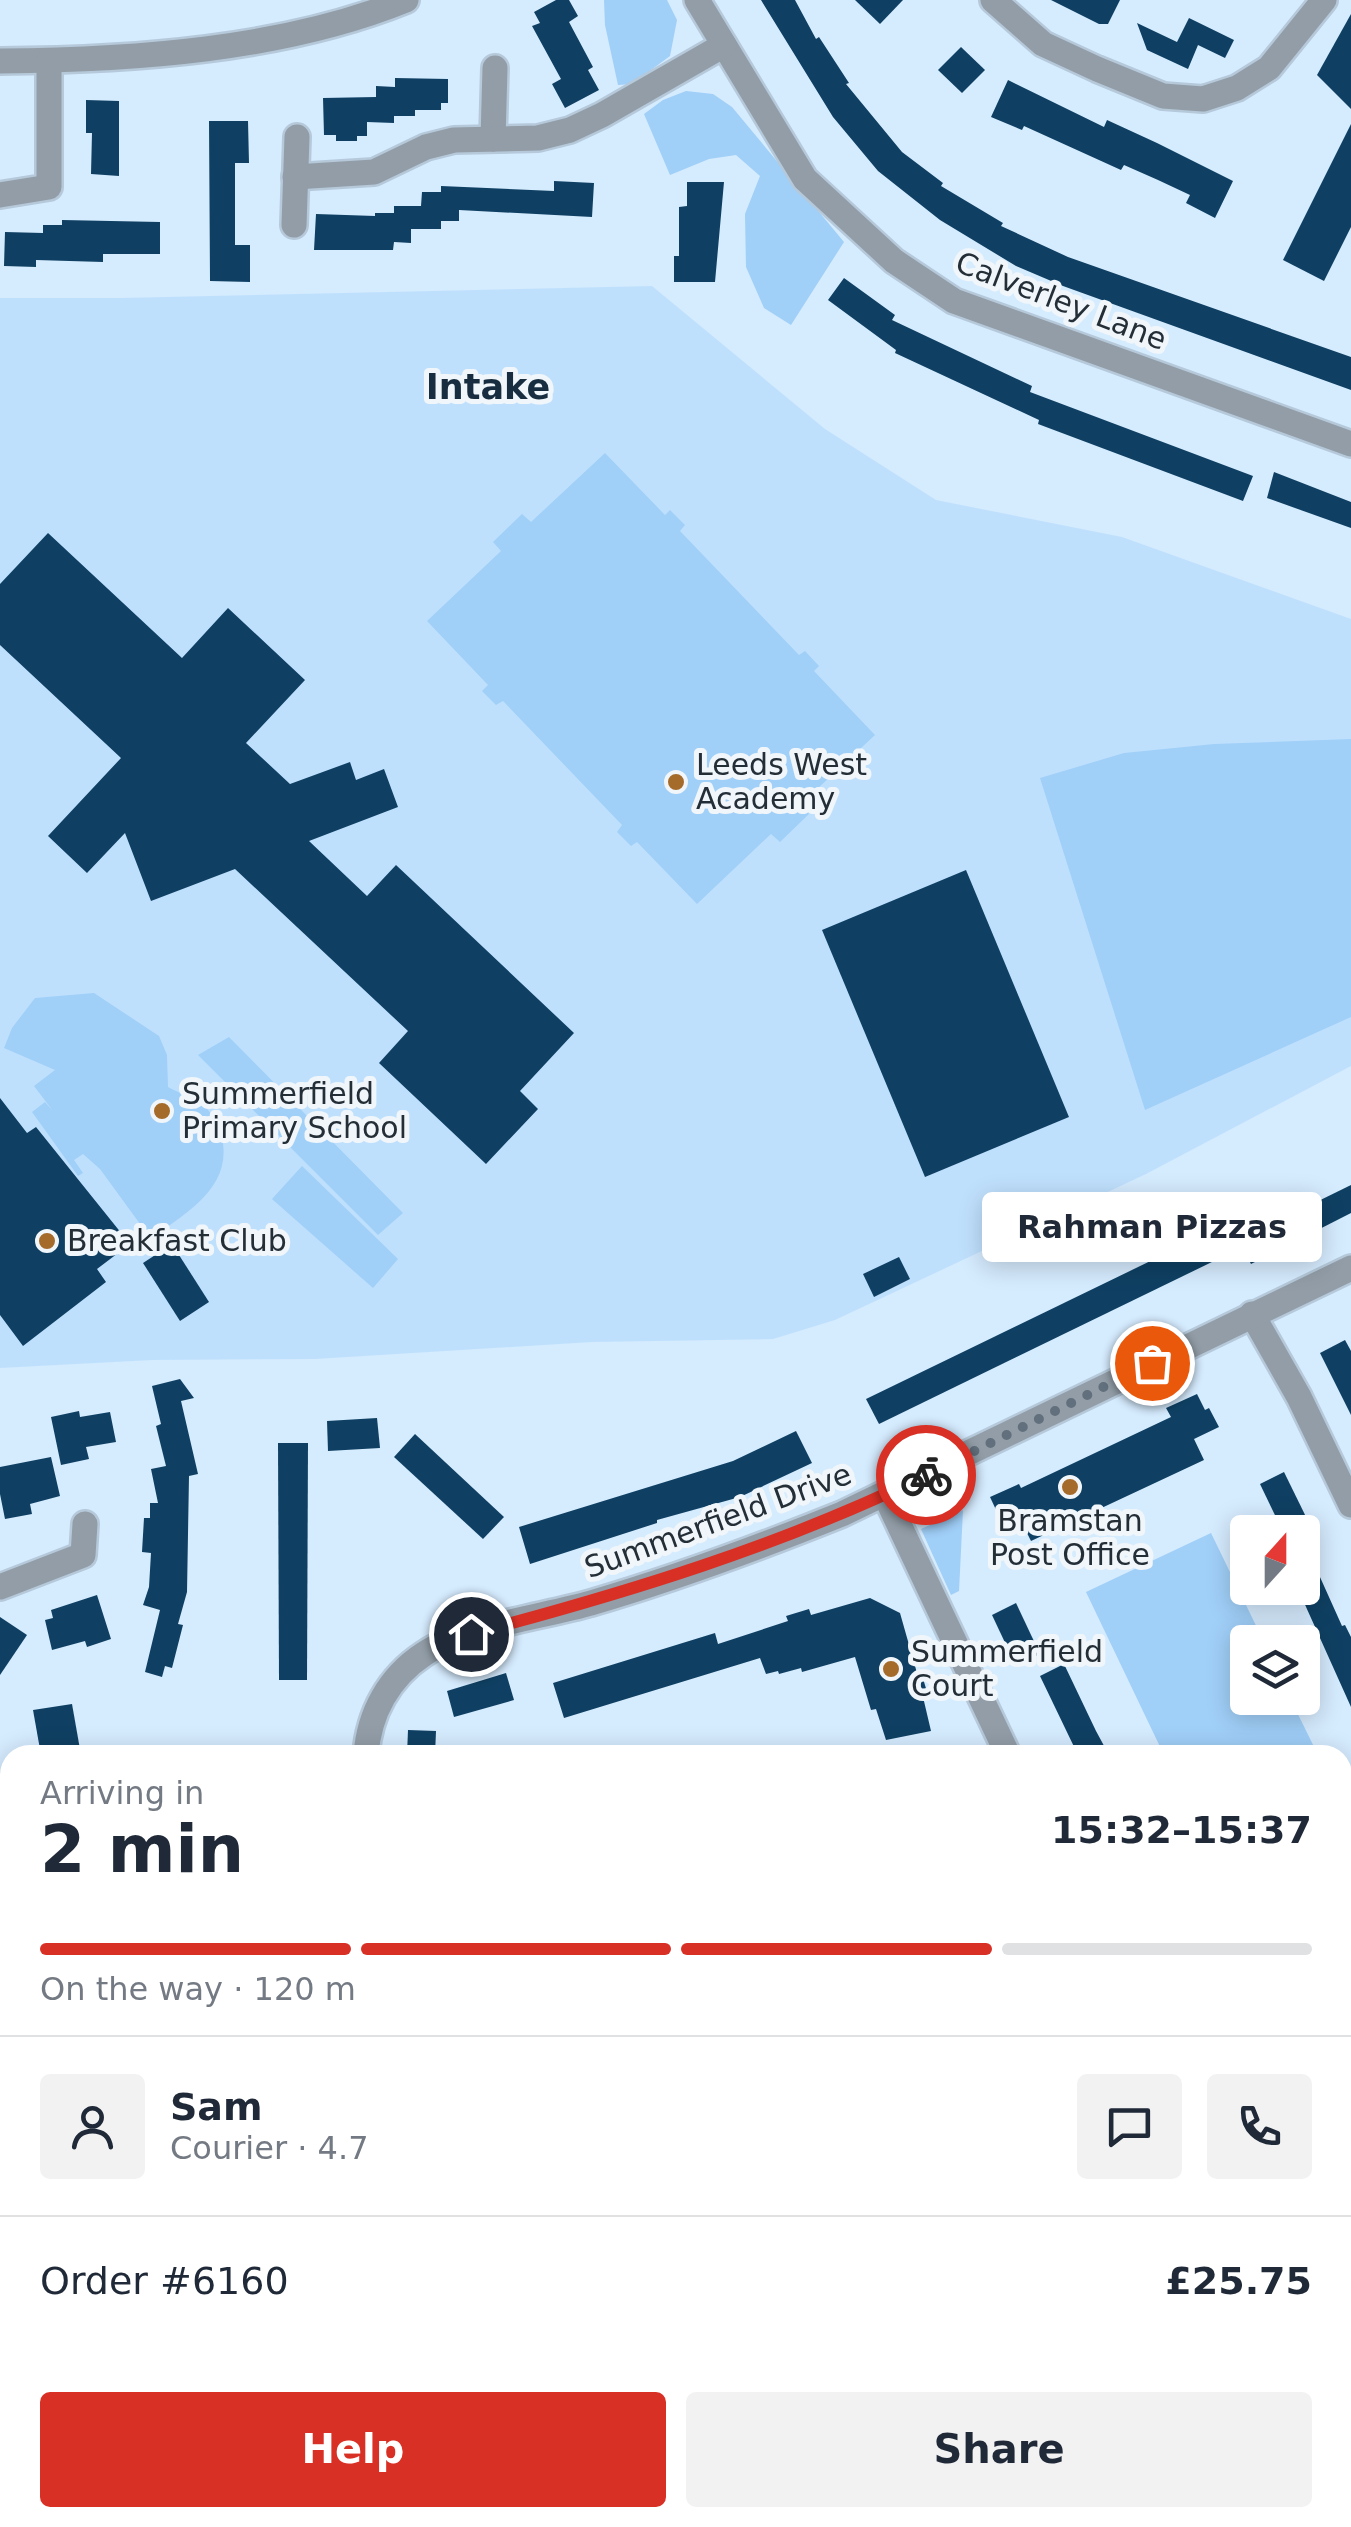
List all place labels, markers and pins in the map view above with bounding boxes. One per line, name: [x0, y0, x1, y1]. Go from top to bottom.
place label: Leeds West Academy: [696, 747, 867, 816]
marker: Leeds West Academy: [665, 771, 687, 793]
place label: Summerfield Primary School: [182, 1076, 407, 1145]
marker: Summerfield Primary School: [151, 1100, 173, 1122]
callout: Rahman Pizzas: [982, 1193, 1322, 1263]
place label: Breakfast Club: [67, 1223, 287, 1258]
marker: Breakfast Club: [36, 1230, 58, 1252]
pin: [1110, 1321, 1195, 1406]
marker: Bramstan Post Office: [1059, 1476, 1081, 1498]
place label: Bramstan Post Office: [990, 1503, 1150, 1572]
pin: [429, 1592, 514, 1677]
place label: Summerfield Court: [911, 1634, 1103, 1703]
marker: Summerfield Court: [880, 1658, 902, 1680]

